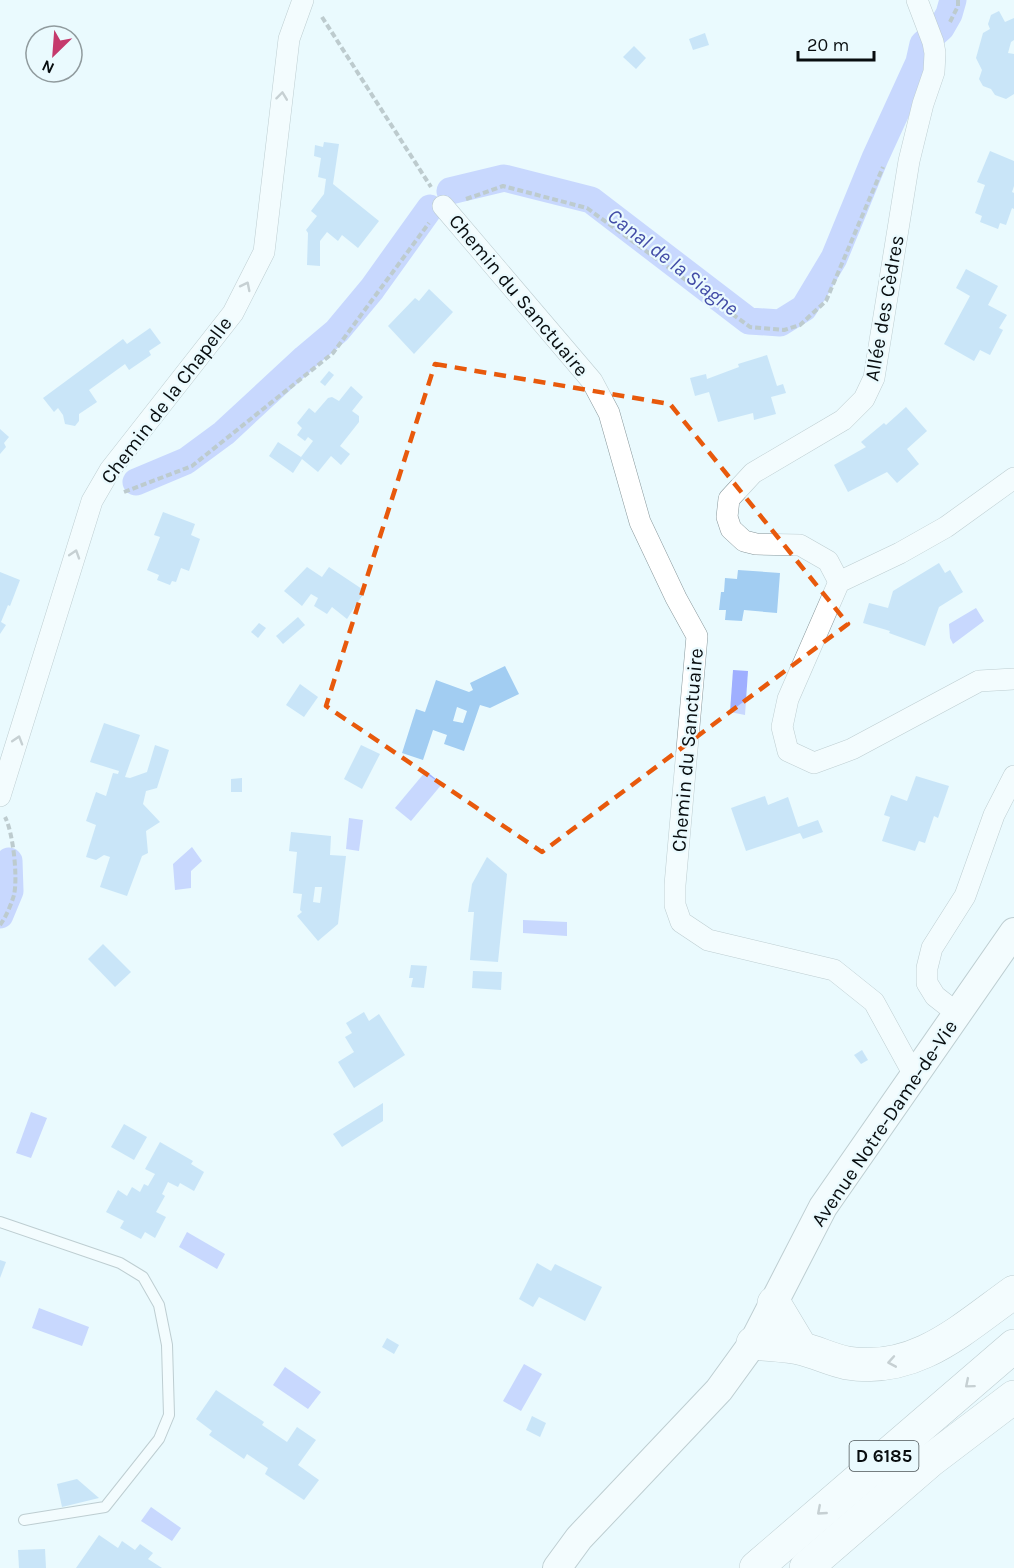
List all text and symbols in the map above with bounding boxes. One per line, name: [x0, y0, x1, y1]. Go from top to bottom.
north arrow: [24, 24, 84, 84]
scale bar: [798, 24, 874, 62]
text: 20 m: [807, 34, 849, 56]
text: N: [39, 56, 57, 78]
one-way arrow: [276, 92, 288, 101]
water label: Canal de la Siagne: [603, 204, 743, 321]
street label: Chemin du Sanctuaire: [444, 210, 593, 381]
street label: Allée des Cèdres: [860, 233, 909, 383]
one-way arrow: [239, 281, 251, 292]
street label: Chemin de la Chapelle: [96, 312, 237, 488]
one-way arrow: [68, 549, 80, 560]
street label: Chemin du Sanctuaire: [667, 647, 708, 853]
one-way arrow: [11, 735, 23, 746]
street label: Avenue Notre-Dame-de-Vie: [807, 1016, 962, 1231]
one-way arrow: [887, 1356, 896, 1368]
one-way arrow: [965, 1377, 976, 1388]
road number: D 6185: [850, 1441, 918, 1471]
one-way arrow: [817, 1504, 828, 1515]

